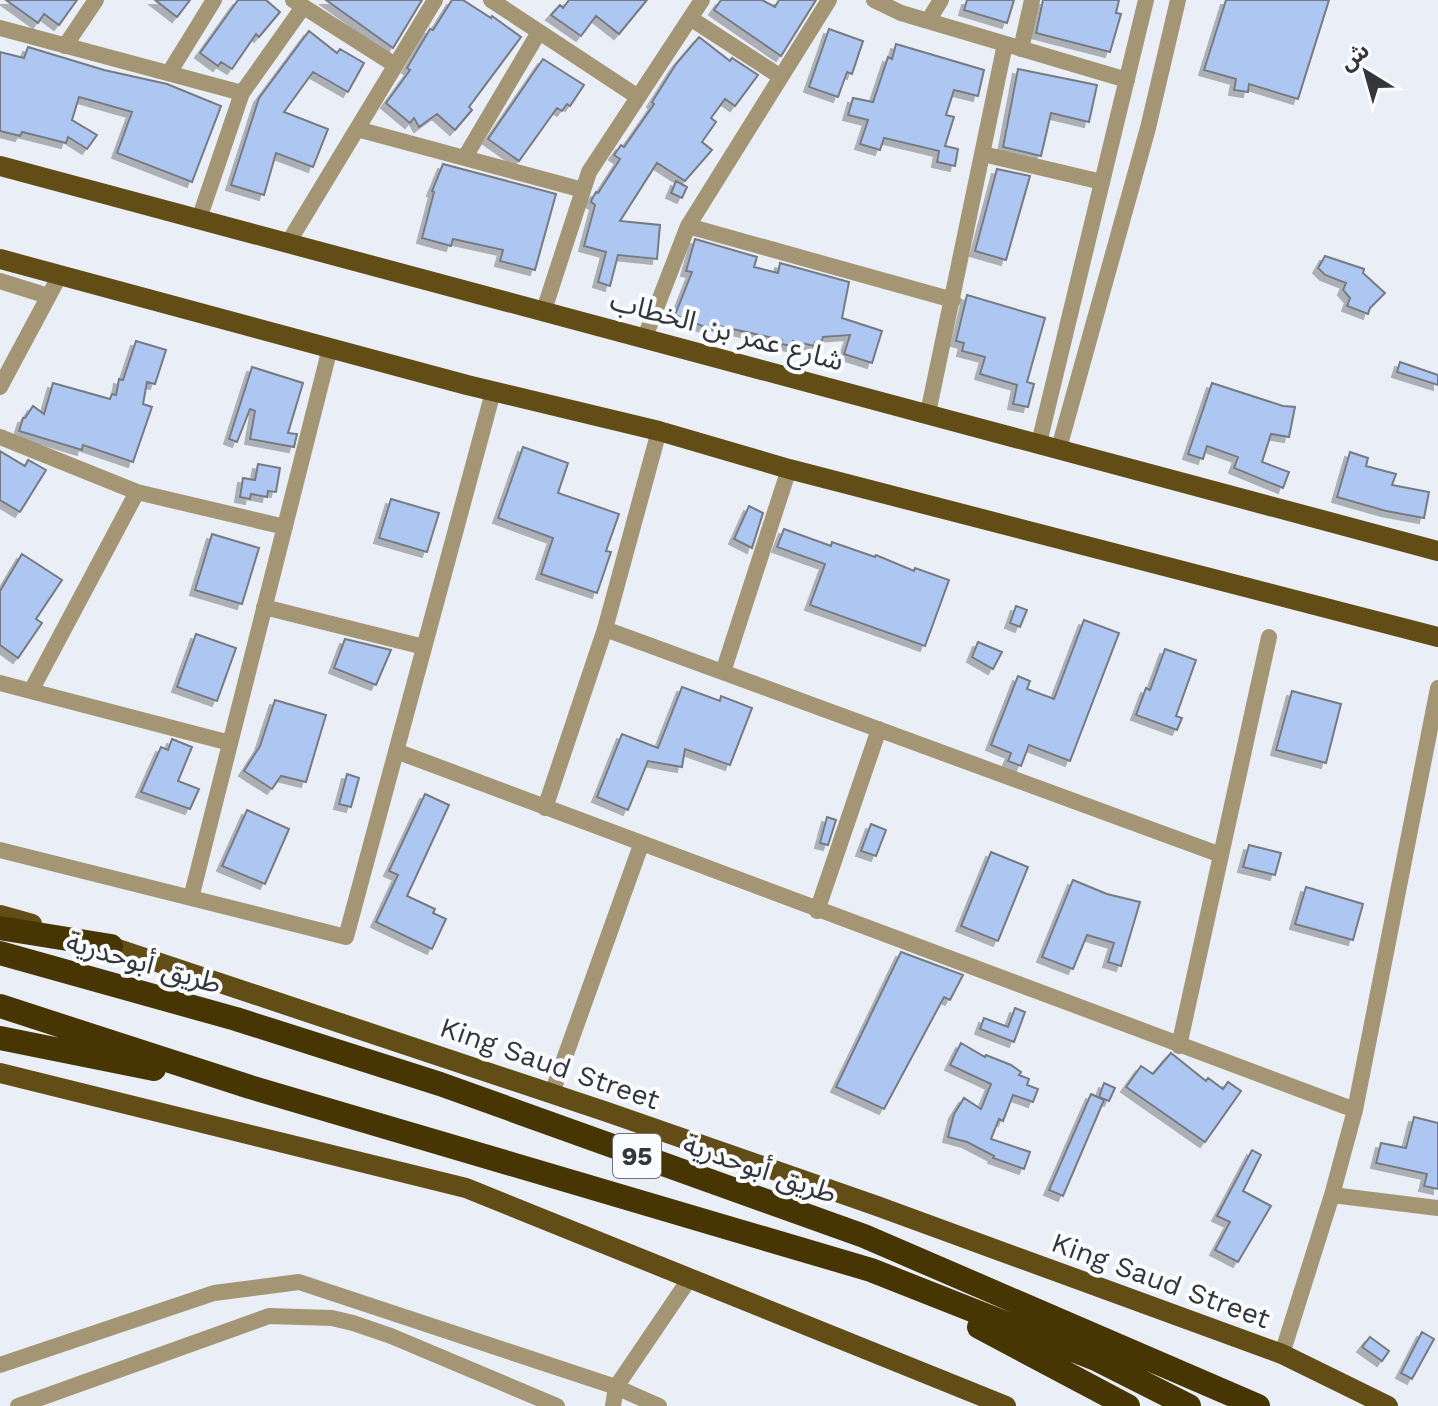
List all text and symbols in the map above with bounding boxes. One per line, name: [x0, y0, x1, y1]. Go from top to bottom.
north arrow: [1326, 32, 1406, 112]
text: ش: [1335, 37, 1374, 75]
street label: شارع عمر بن الخطاب: [606, 283, 847, 381]
street label: طريق أبوحدرية: [62, 923, 226, 1001]
street label: King Saud Street: [436, 1010, 664, 1117]
street label: طريق أبوحدرية: [679, 1125, 841, 1211]
road number: 95: [613, 1134, 661, 1178]
street label: King Saud Street: [1047, 1226, 1275, 1335]

